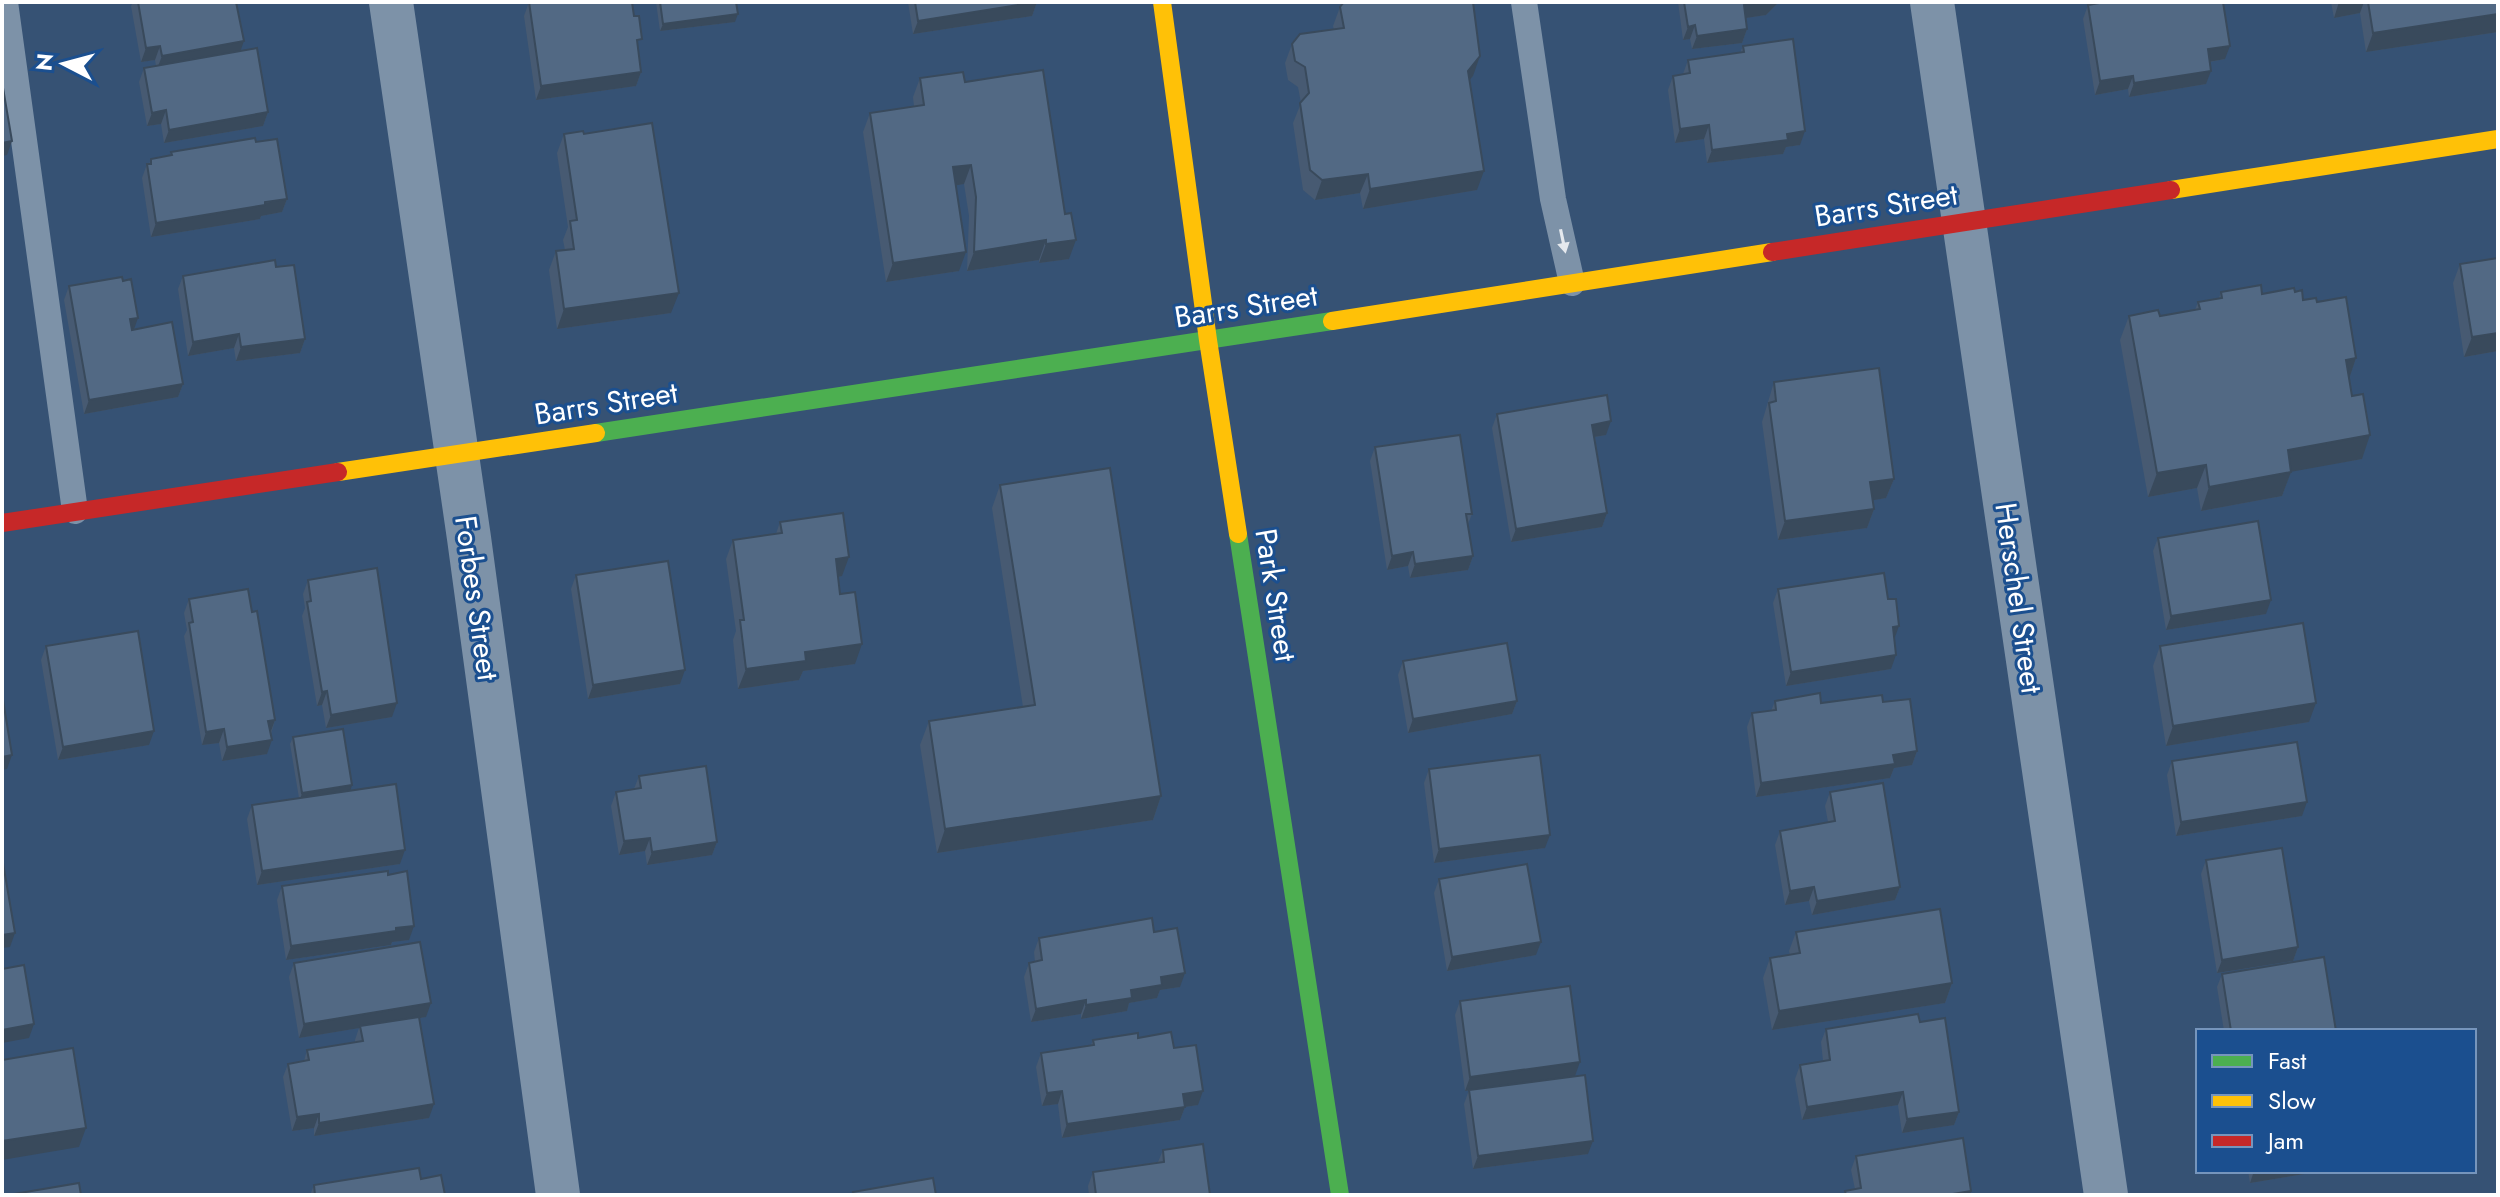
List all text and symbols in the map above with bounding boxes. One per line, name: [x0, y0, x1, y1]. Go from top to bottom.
north arrow: [24, 24, 104, 104]
text: N: [27, 52, 61, 72]
street label: Barrs Street: [1811, 172, 1961, 238]
one-way arrow: [1557, 229, 1570, 254]
street label: Barrs Street: [1171, 273, 1321, 339]
street label: Barrs Street: [531, 370, 681, 436]
street label: Herschel Street: [1984, 500, 2054, 697]
street label: Forbes Street: [444, 513, 510, 684]
street label: Park Street: [1244, 525, 1308, 665]
legend: [2196, 1029, 2476, 1173]
text: Fast: [2268, 1043, 2306, 1078]
text: Slow: [2268, 1083, 2316, 1118]
text: Jam: [2265, 1123, 2304, 1158]

